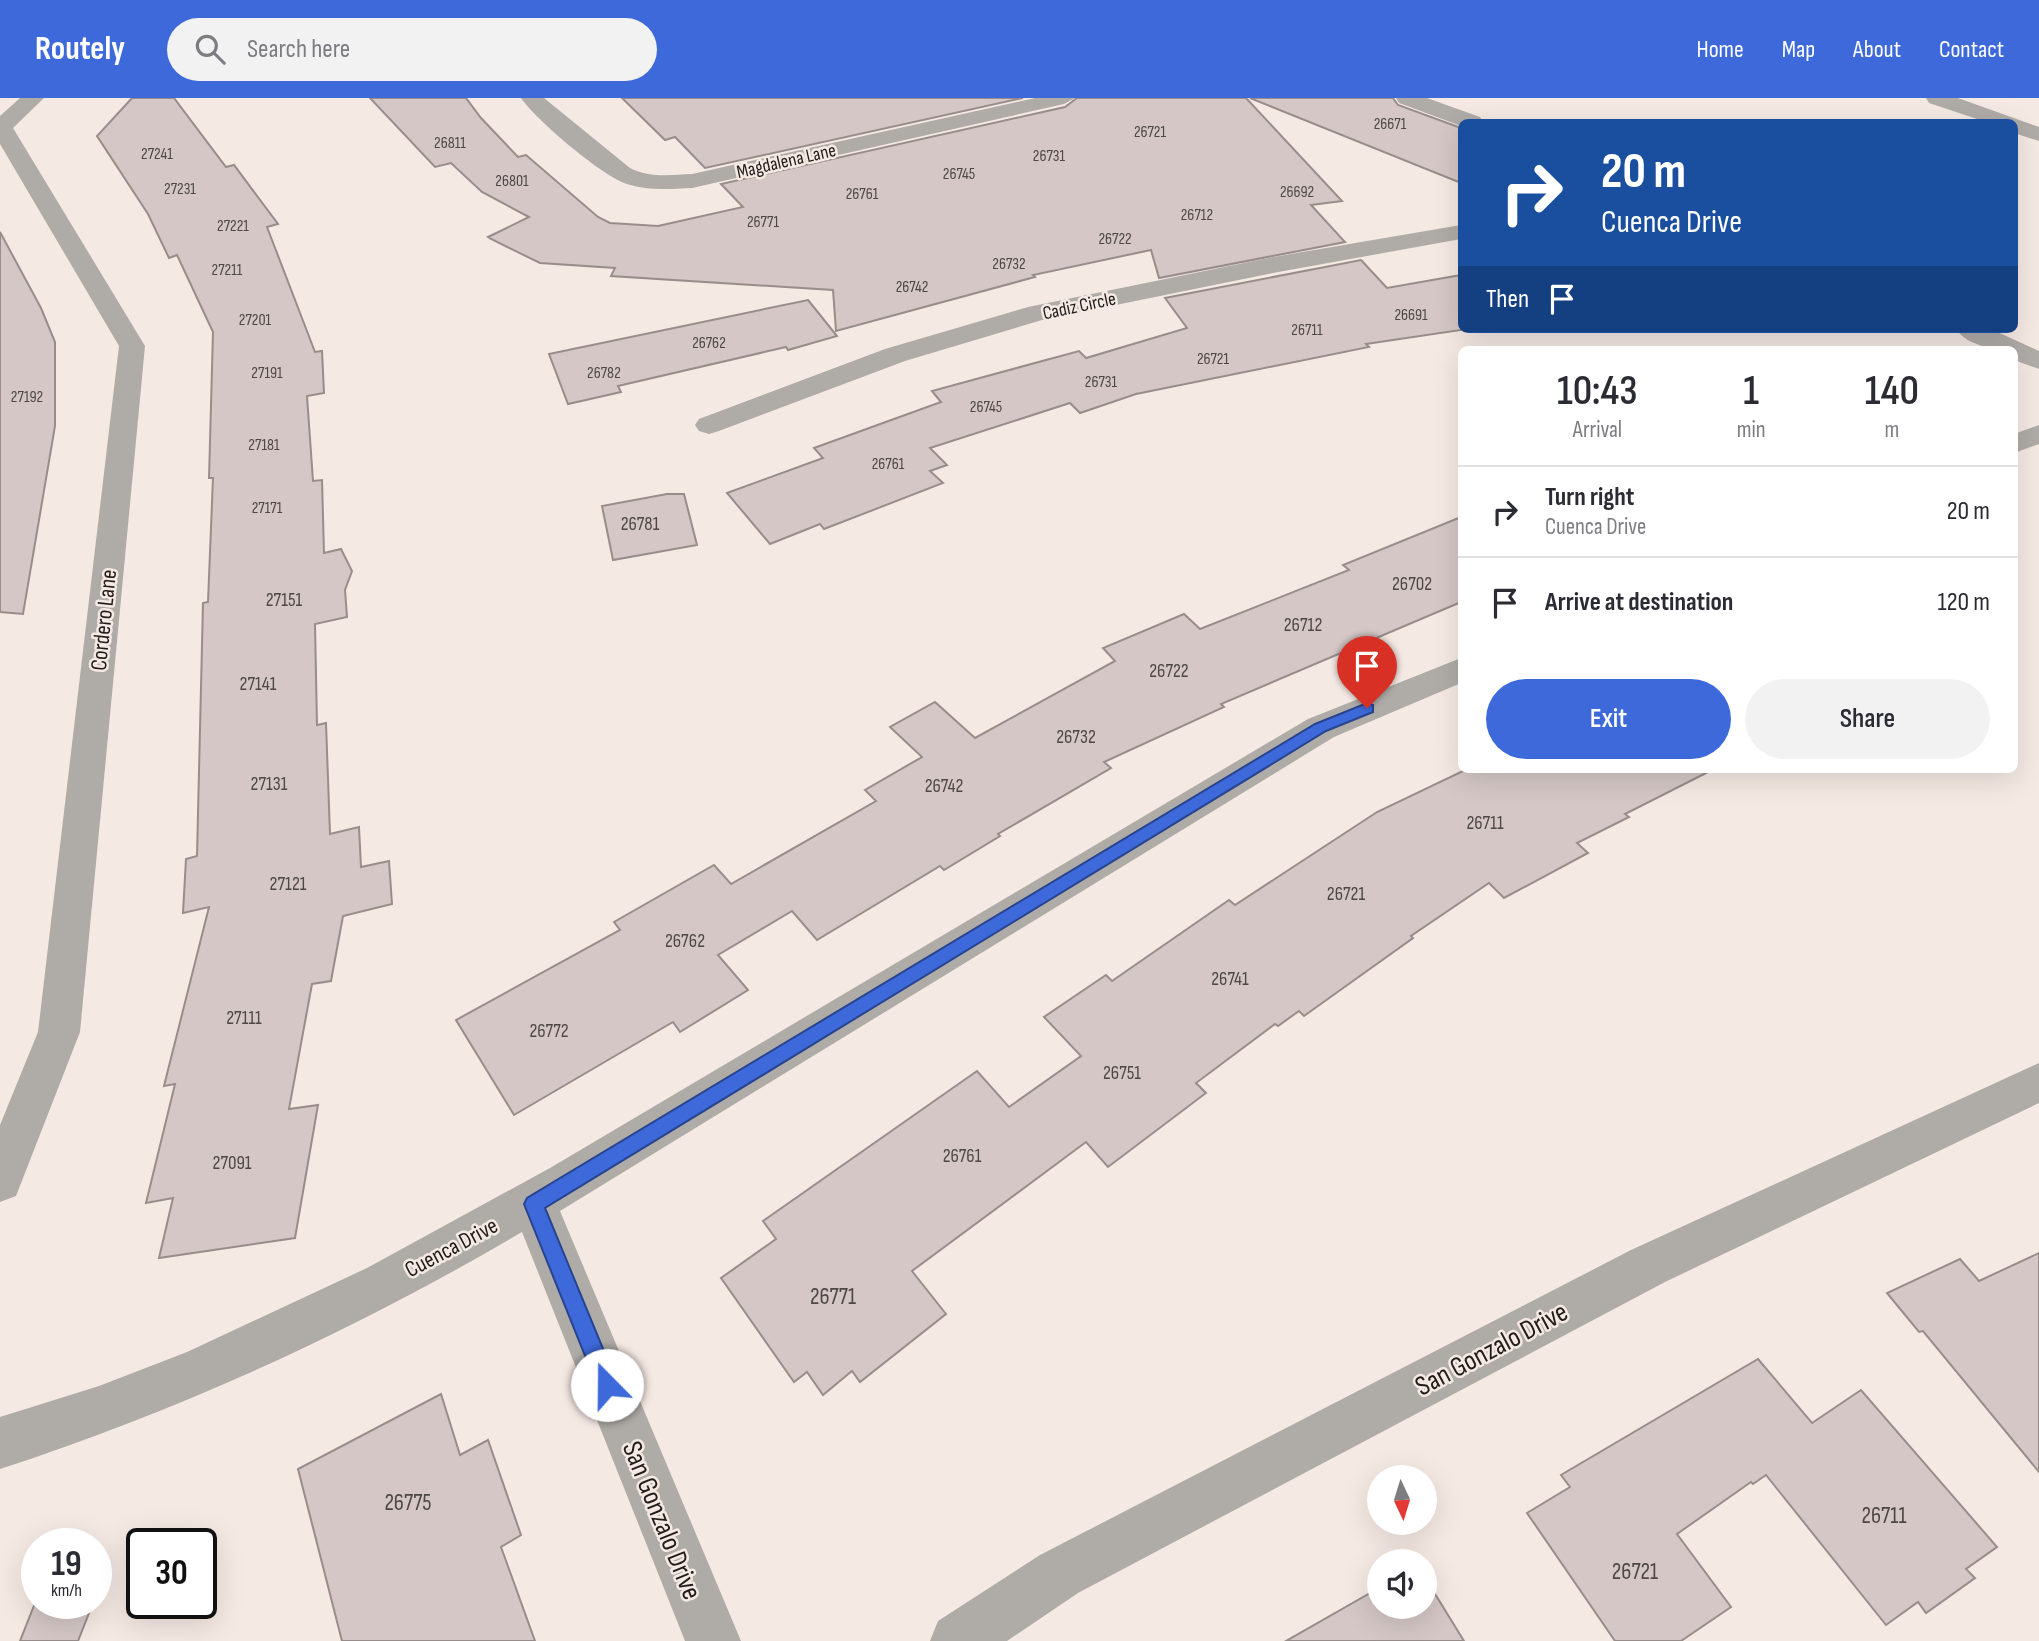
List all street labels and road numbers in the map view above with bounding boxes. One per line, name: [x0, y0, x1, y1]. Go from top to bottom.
street label: Magdalena Lane: [734, 139, 838, 184]
street label: Cadiz Circle: [1041, 288, 1118, 325]
street label: Cordero Lane: [85, 568, 123, 672]
street label: Cuenca Drive: [400, 1212, 503, 1284]
street label: San Gonzalo Drive: [1410, 1295, 1574, 1403]
street label: San Gonzalo Drive: [615, 1437, 708, 1605]

